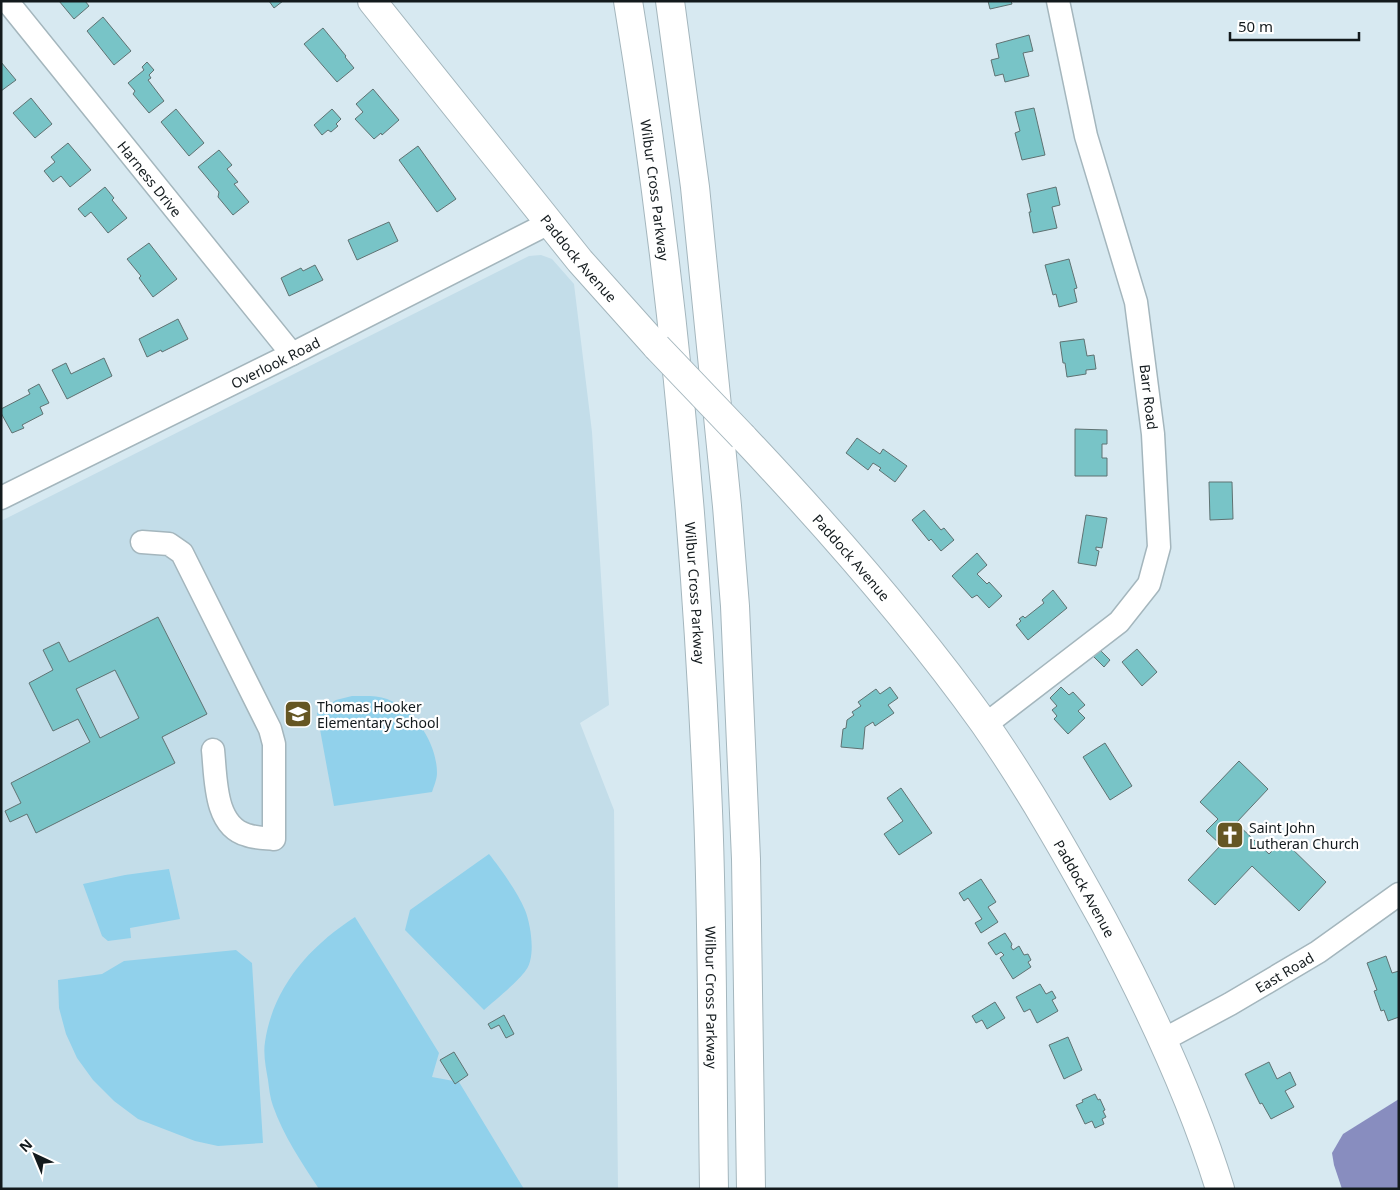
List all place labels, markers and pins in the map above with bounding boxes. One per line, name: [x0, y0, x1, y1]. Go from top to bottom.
place label: Thomas Hooker Elementary School: [317, 697, 439, 732]
school or university icon: Thomas Hooker Elementary School: [283, 699, 313, 729]
place label: Saint John Lutheran Church: [1249, 818, 1359, 853]
church icon: Saint John Lutheran Church: [1215, 820, 1245, 850]

